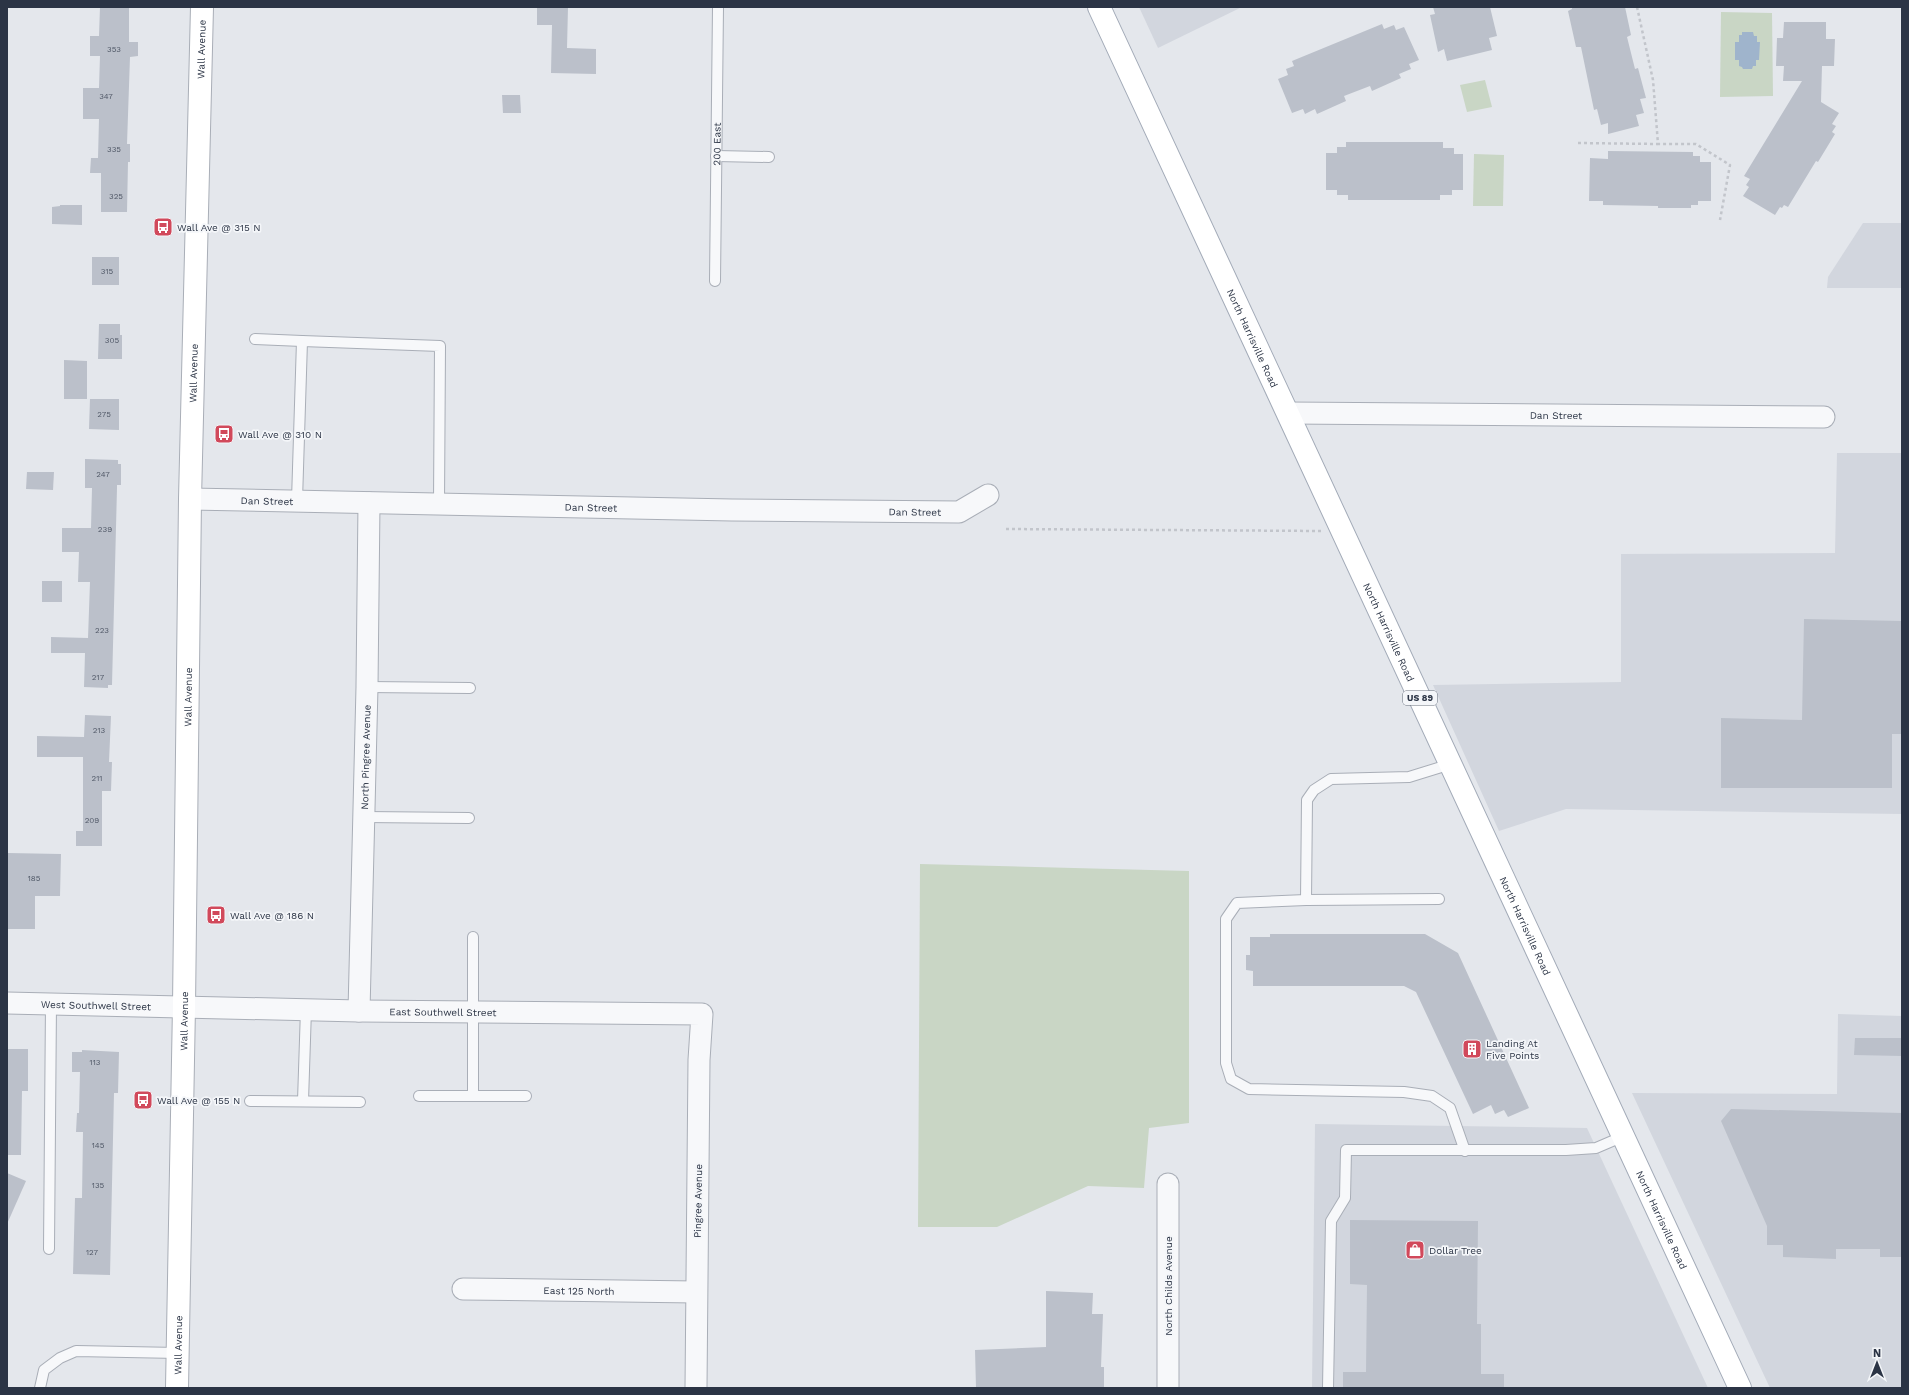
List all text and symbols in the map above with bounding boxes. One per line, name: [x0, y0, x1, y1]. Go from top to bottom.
street label: Wall Avenue: [195, 19, 207, 79]
house number: 353: [107, 45, 121, 54]
house number: 347: [99, 92, 113, 101]
street label: 200 East: [711, 122, 722, 166]
house number: 335: [107, 145, 121, 154]
house number: 325: [109, 192, 123, 201]
bus stop icon: Wall Ave @ 315 N: [152, 216, 174, 238]
place label: Wall Ave @ 315 N: [177, 222, 261, 233]
house number: 315: [101, 267, 114, 276]
street label: North Harrisville Road: [1225, 287, 1280, 389]
house number: 305: [105, 336, 119, 345]
street label: Wall Avenue: [187, 343, 199, 403]
street label: Dan Street: [1530, 409, 1583, 421]
house number: 275: [97, 410, 111, 419]
bus stop icon: Wall Ave @ 310 N: [213, 423, 235, 445]
place label: Wall Ave @ 310 N: [238, 429, 322, 440]
house number: 247: [96, 470, 110, 479]
street label: Dan Street: [241, 495, 294, 507]
street label: Dan Street: [564, 501, 618, 513]
street label: Dan Street: [888, 506, 942, 517]
house number: 239: [98, 525, 112, 534]
street label: North Harrisville Road: [1361, 581, 1417, 683]
house number: 223: [95, 626, 109, 635]
street label: Wall Avenue: [182, 667, 194, 727]
house number: 217: [92, 673, 105, 682]
road number: US 89: [1403, 691, 1437, 705]
street label: North Pingree Avenue: [358, 704, 372, 810]
house number: 213: [93, 726, 106, 735]
house number: 211: [92, 774, 102, 783]
house number: 209: [85, 816, 99, 825]
house number: 185: [28, 874, 41, 883]
street label: North Harrisville Road: [1498, 875, 1553, 977]
bus stop icon: Wall Ave @ 186 N: [205, 904, 227, 926]
place label: Wall Ave @ 186 N: [230, 910, 314, 921]
street label: Wall Avenue: [178, 991, 190, 1051]
street label: West Southwell Street: [41, 998, 152, 1012]
street label: East Southwell Street: [389, 1006, 497, 1018]
building icon: Landing At Five Points: [1461, 1038, 1483, 1060]
place label: Landing At Five Points: [1486, 1038, 1539, 1061]
house number: 113: [90, 1058, 101, 1067]
bus stop icon: Wall Ave @ 155 N: [132, 1089, 154, 1111]
place label: Wall Ave @ 155 N: [157, 1095, 240, 1106]
house number: 145: [92, 1141, 105, 1150]
street label: Pingree Avenue: [692, 1164, 704, 1238]
street label: North Harrisville Road: [1634, 1169, 1690, 1271]
house number: 135: [92, 1181, 105, 1190]
street label: North Childs Avenue: [1163, 1236, 1174, 1336]
shop icon: Dollar Tree: [1404, 1239, 1426, 1261]
place label: Dollar Tree: [1429, 1245, 1482, 1256]
house number: 127: [86, 1248, 99, 1257]
street label: East 125 North: [543, 1285, 615, 1296]
street label: Wall Avenue: [172, 1315, 184, 1375]
north arrow: [1857, 1343, 1897, 1383]
text: N: [1873, 1347, 1881, 1360]

